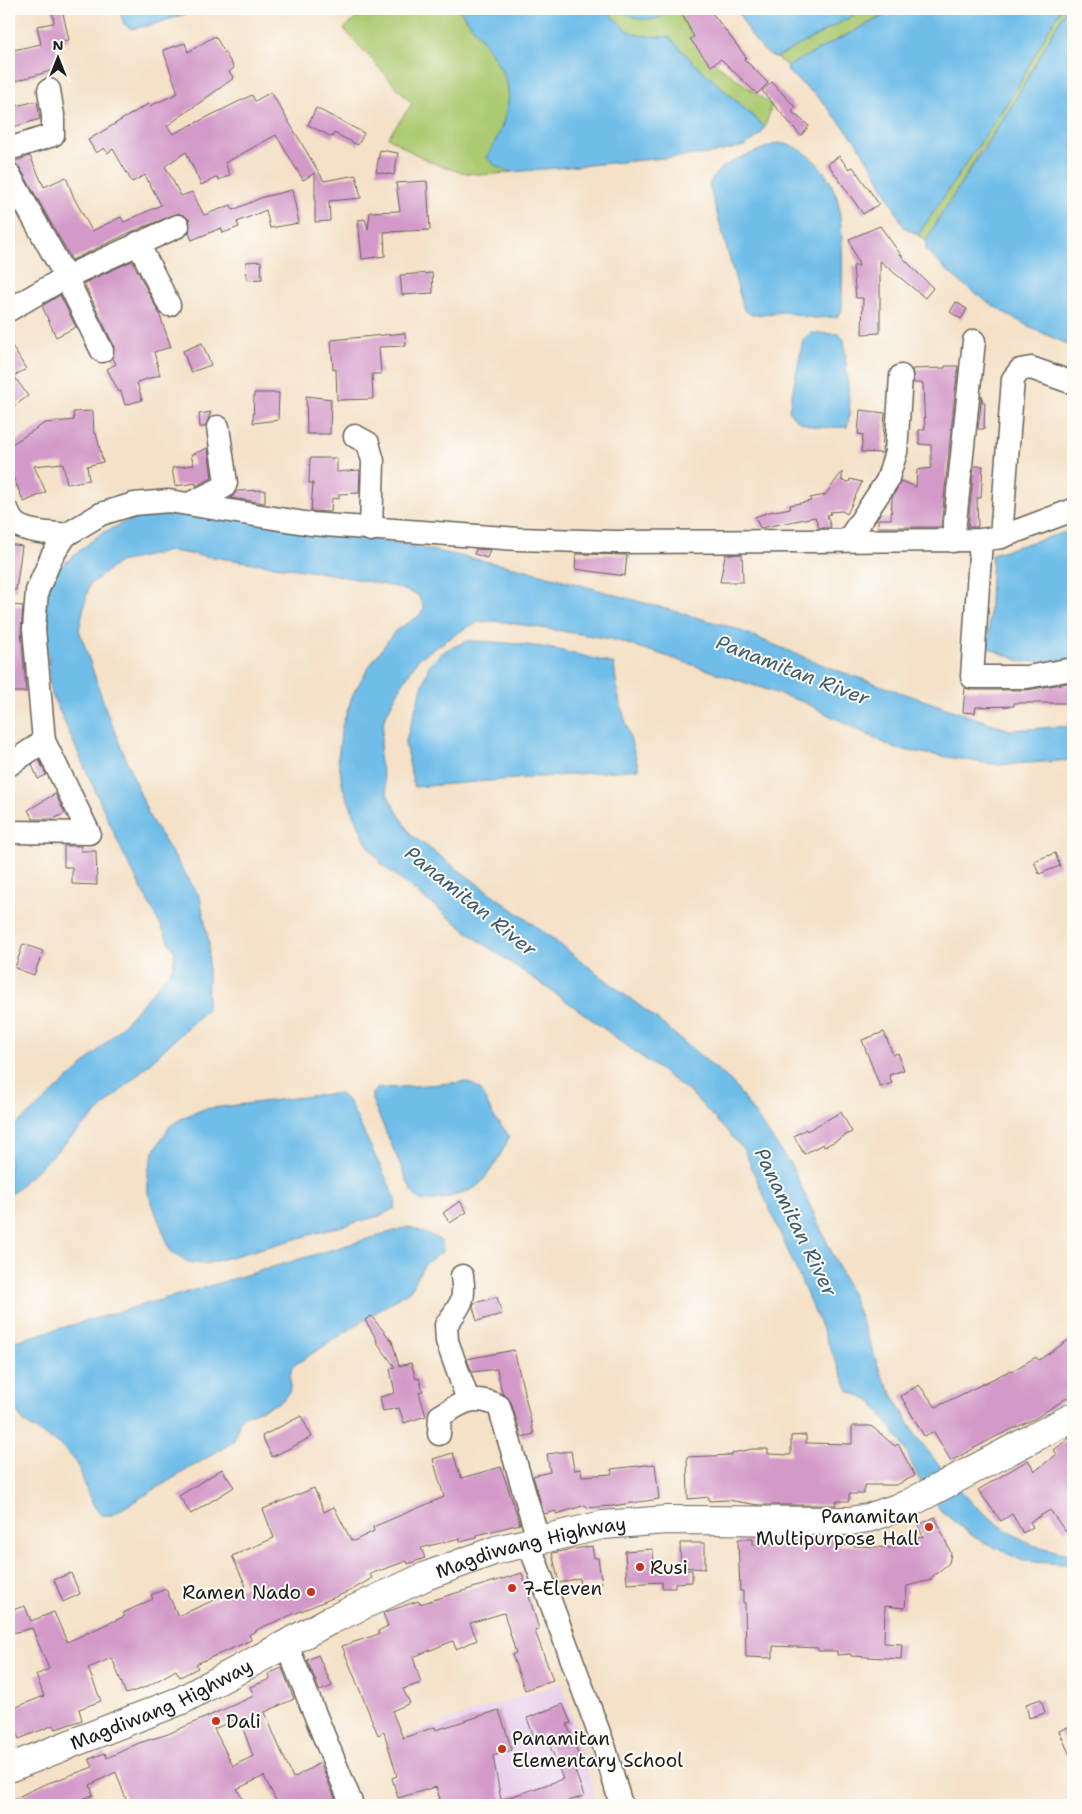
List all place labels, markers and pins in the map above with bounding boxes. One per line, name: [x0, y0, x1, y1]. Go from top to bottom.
place label: Panamitan Multipurpose Hall: [756, 1504, 919, 1551]
marker: Panamitan Multipurpose Hall: [923, 1521, 935, 1533]
place label: Rusi: [650, 1555, 688, 1580]
marker: Rusi: [634, 1561, 646, 1573]
place label: 7-Eleven: [522, 1576, 602, 1601]
place label: Ramen Nado: [182, 1580, 301, 1605]
marker: 7-Eleven: [506, 1582, 518, 1594]
marker: Ramen Nado: [305, 1586, 317, 1598]
place label: Dali: [226, 1709, 261, 1734]
marker: Dali: [210, 1715, 222, 1727]
place label: Panamitan Elementary School: [512, 1726, 683, 1773]
marker: Panamitan Elementary School: [496, 1743, 508, 1755]

